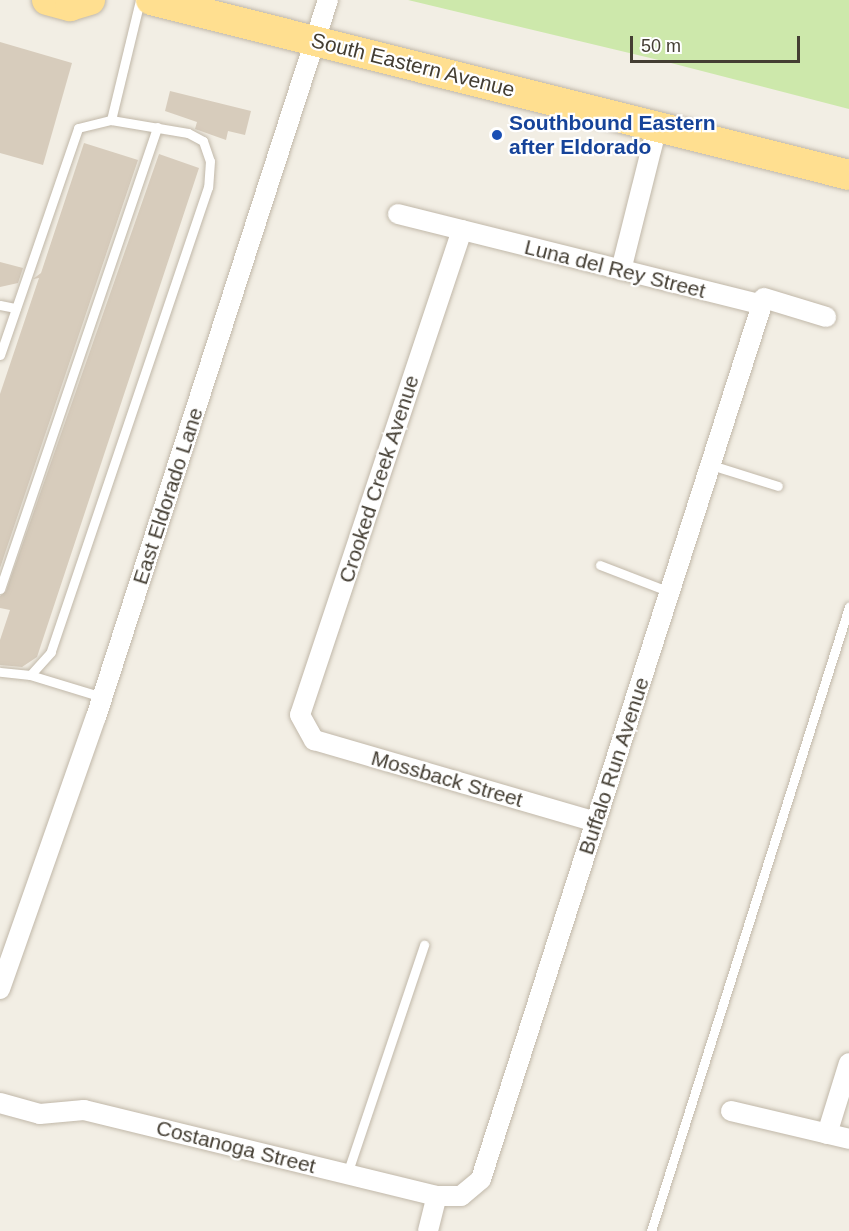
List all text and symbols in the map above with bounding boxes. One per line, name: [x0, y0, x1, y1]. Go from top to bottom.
scale bar: [633, 24, 802, 62]
street label: South Eastern Avenue: [308, 27, 518, 103]
text: 50 m: [641, 36, 681, 56]
place label: Southbound Eastern after Eldorado: [509, 110, 715, 160]
marker: Southbound Eastern after Eldorado: [490, 128, 504, 142]
street label: Luna del Rey Street: [522, 234, 708, 304]
street label: Crooked Creek Avenue: [333, 371, 425, 587]
street label: East Eldorado Lane: [128, 404, 208, 588]
street label: Buffalo Run Avenue: [573, 674, 655, 858]
street label: Mossback Street: [368, 745, 526, 813]
street label: Costanoga Street: [154, 1115, 318, 1179]

